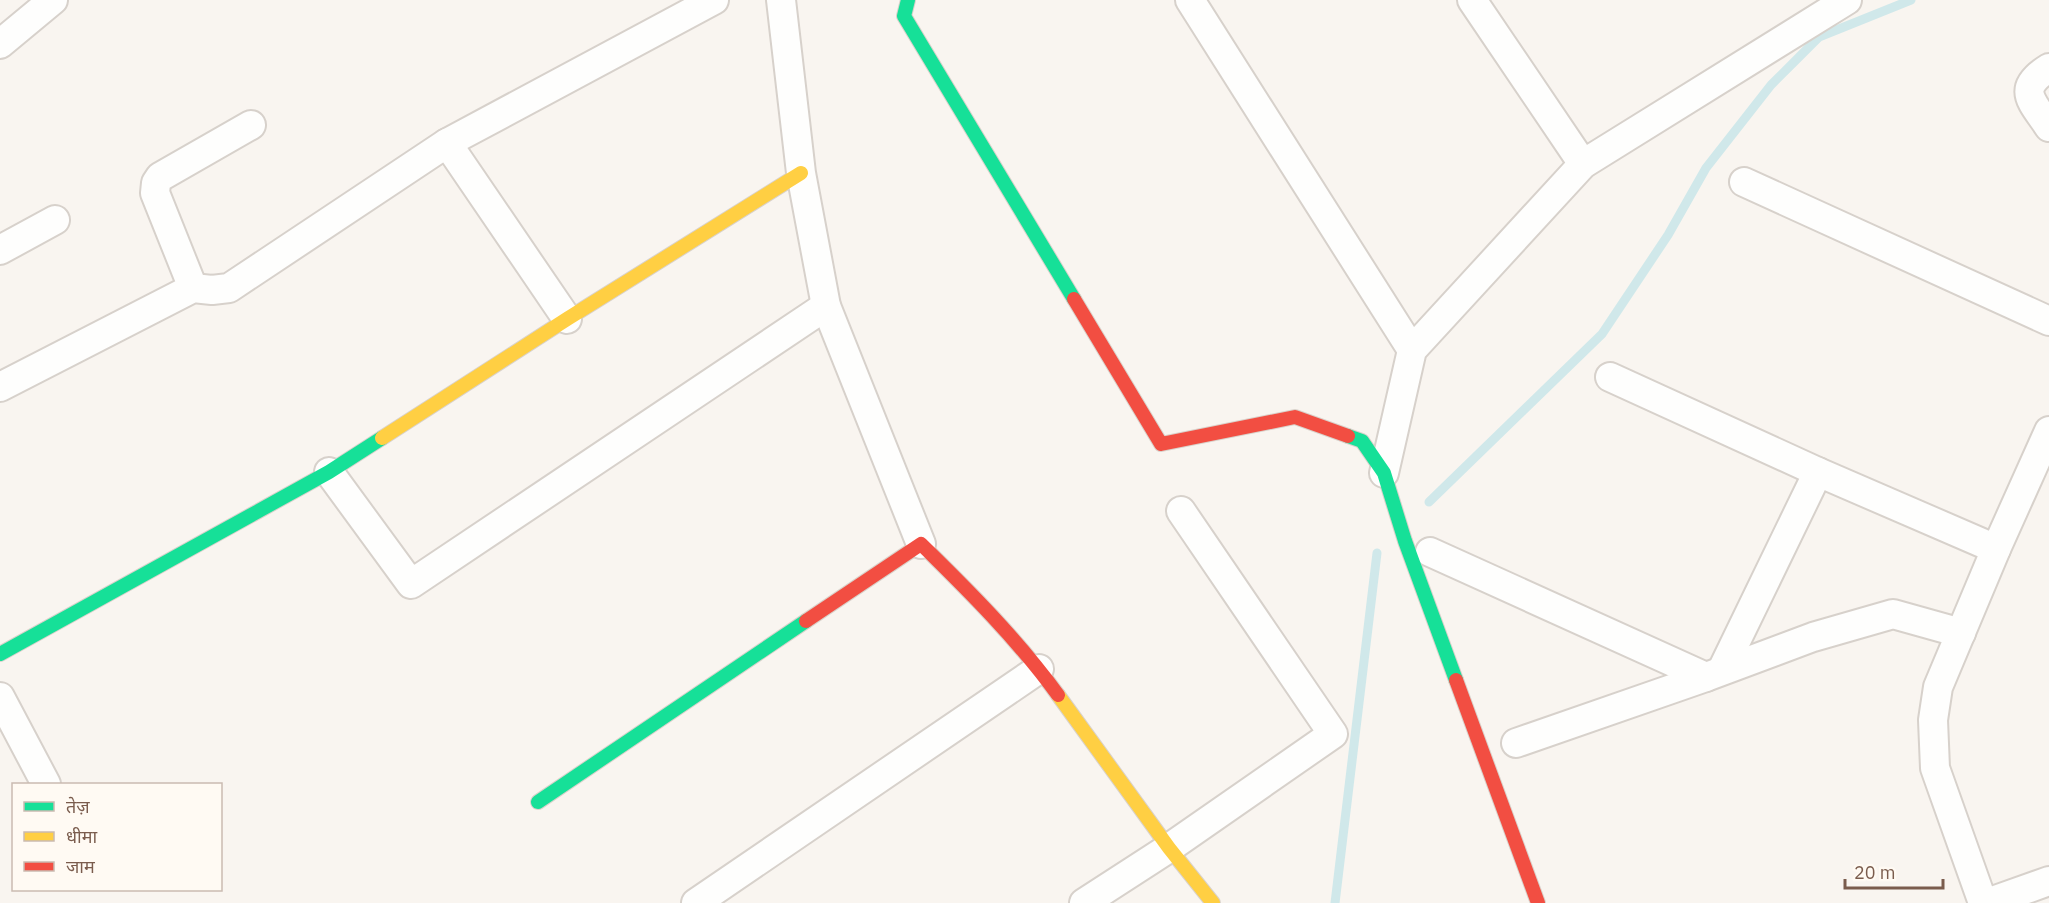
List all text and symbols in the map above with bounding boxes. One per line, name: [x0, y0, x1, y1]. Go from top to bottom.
legend: [12, 783, 222, 891]
text: तेज़: [66, 795, 90, 818]
text: धीमा: [66, 825, 97, 848]
scale bar: [1845, 852, 1942, 890]
text: जाम: [66, 855, 96, 878]
text: 20 m: [1854, 861, 1896, 884]

